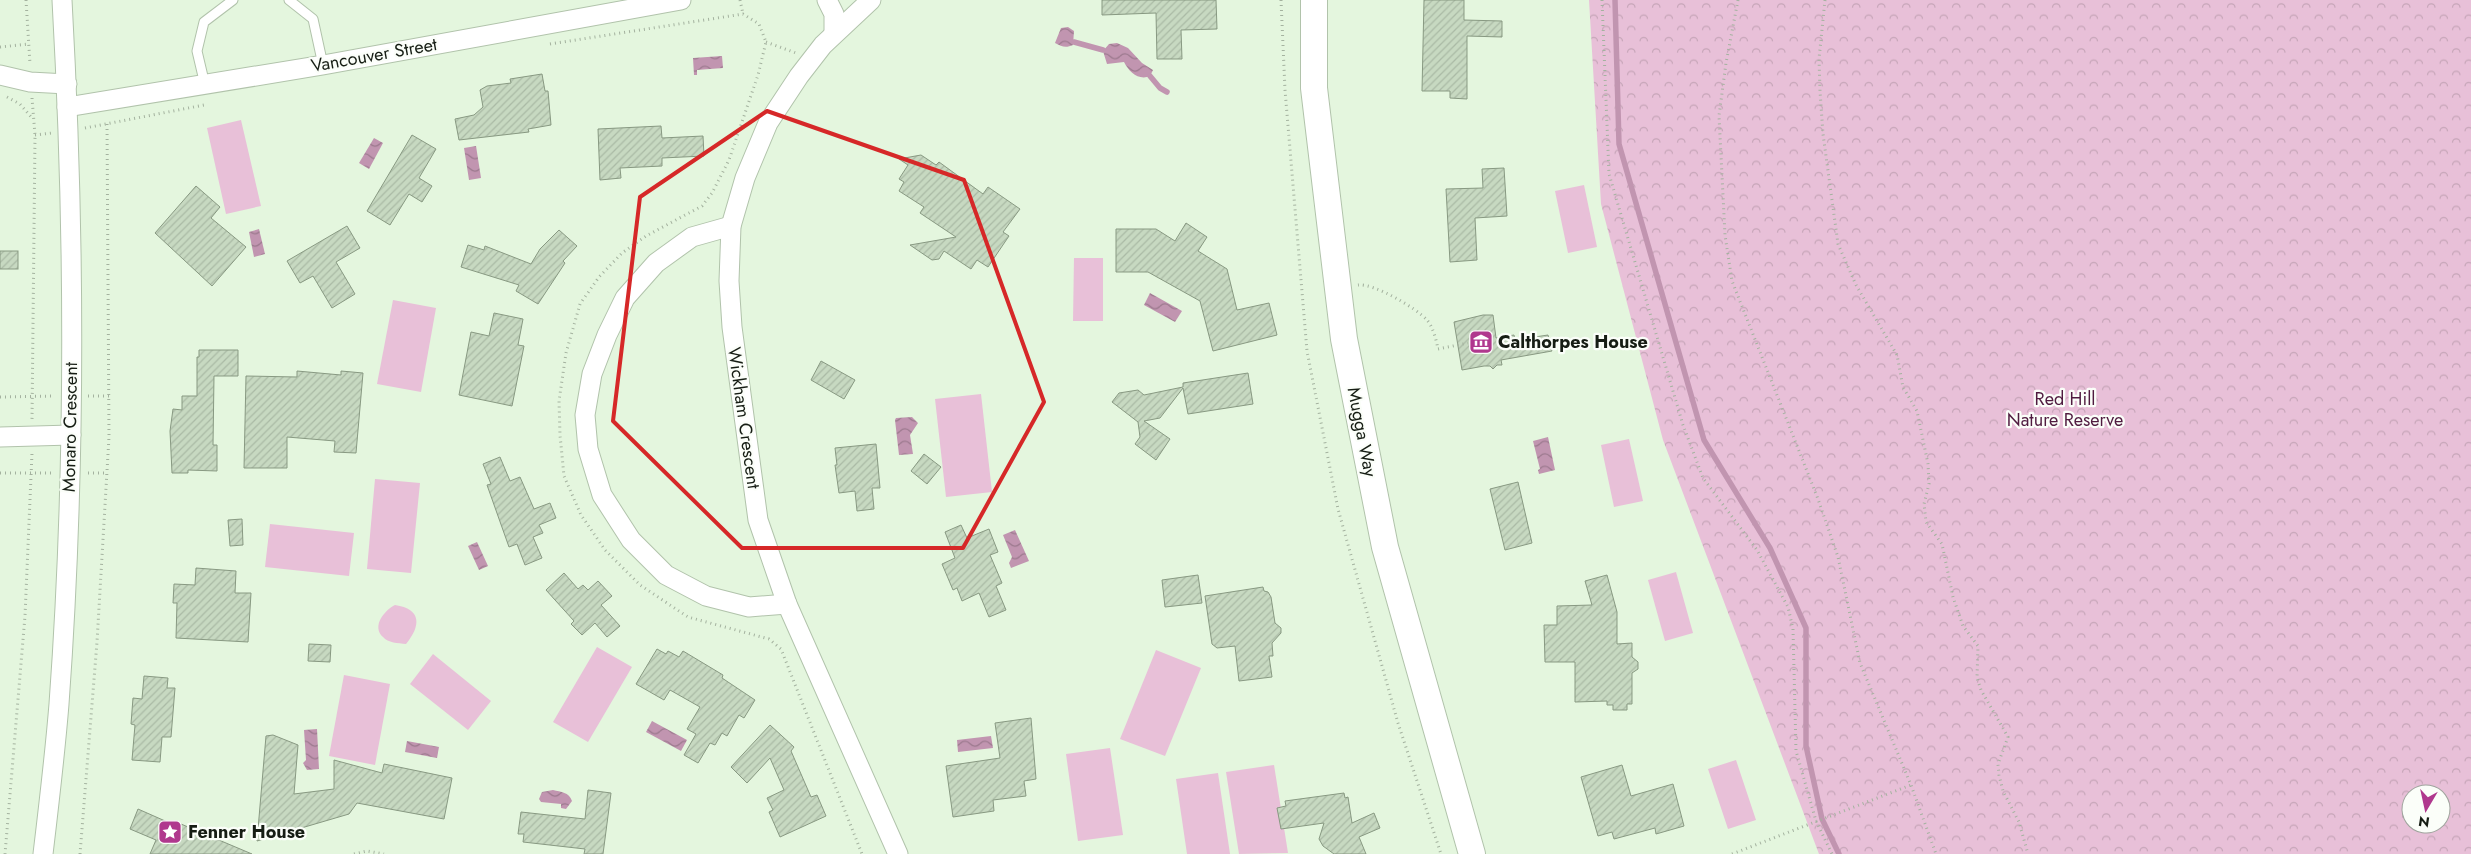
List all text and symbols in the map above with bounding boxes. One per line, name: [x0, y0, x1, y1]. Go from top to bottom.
street label: Vancouver Street: [309, 31, 440, 79]
museum icon: Calthorpes House: [1468, 329, 1494, 355]
place label: Calthorpes House: [1498, 329, 1648, 355]
street label: Wickham Crescent: [721, 345, 767, 491]
street label: Monaro Crescent: [56, 361, 84, 492]
street label: Mugga Way: [1341, 385, 1383, 479]
park label: Red Hill Nature Reserve: [2007, 386, 2123, 433]
north arrow: [2401, 784, 2451, 834]
text: N: [2417, 811, 2431, 833]
place icon: Fenner House: [157, 819, 183, 845]
place label: Fenner House: [188, 819, 305, 845]

